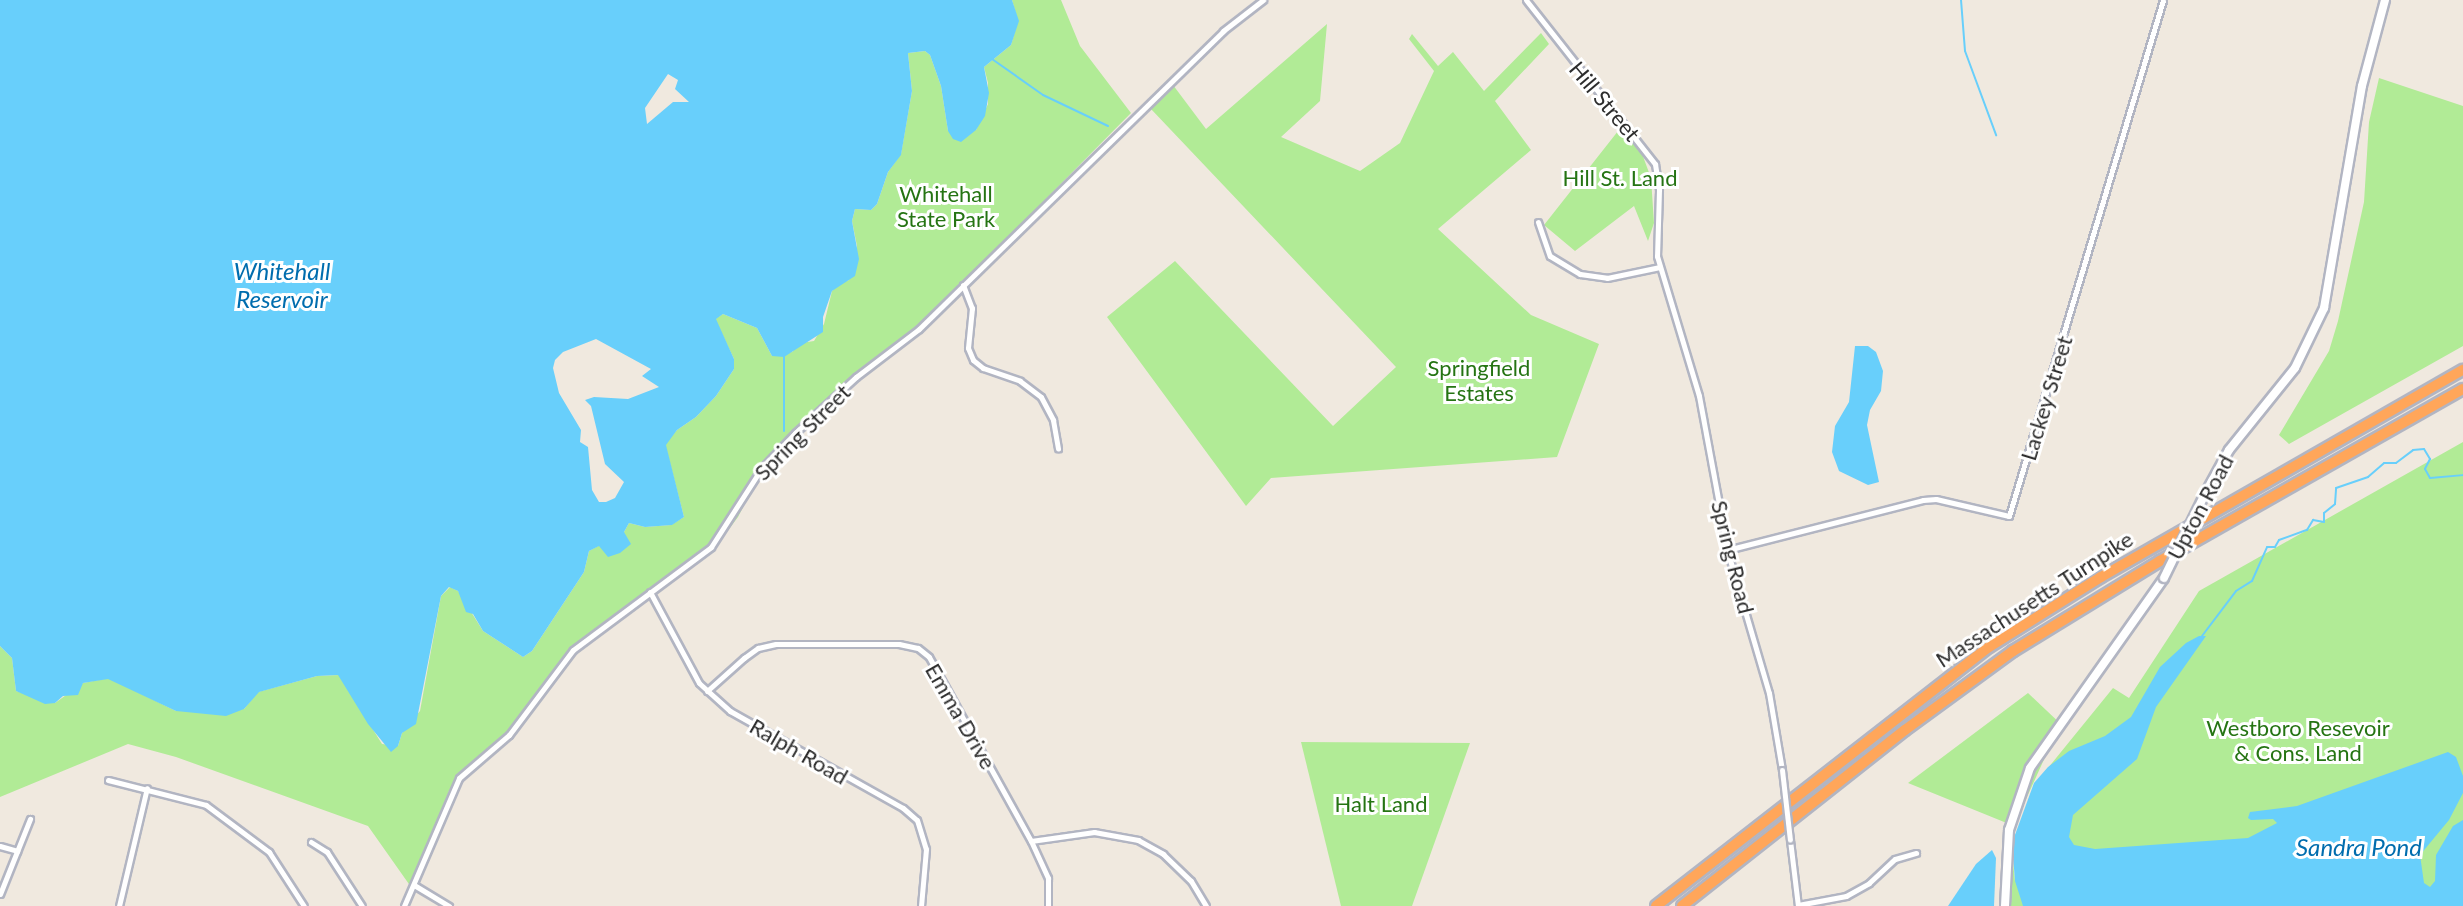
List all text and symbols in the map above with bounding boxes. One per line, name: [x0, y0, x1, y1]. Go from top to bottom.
street label: Hill Street: [1564, 56, 1646, 146]
park label: Hill St. Land: [1563, 165, 1677, 191]
park label: Whitehall State Park: [897, 180, 995, 232]
water label: Whitehall Reservoir: [234, 257, 330, 313]
street label: Lackey Street: [2014, 332, 2078, 464]
park label: Springfield Estates: [1428, 354, 1530, 406]
street label: Spring Street: [749, 379, 855, 485]
street label: Upton Road: [2161, 450, 2239, 564]
street label: Spring Road: [1706, 498, 1760, 616]
street label: Massachusetts Turnpike: [1930, 525, 2138, 673]
street label: Emma Drive: [920, 658, 1002, 774]
street label: Ralph Road: [745, 712, 853, 790]
park label: Westboro Resevoir & Cons. Land: [2206, 714, 2390, 766]
park label: Halt Land: [1335, 791, 1427, 817]
water label: Sandra Pond: [2296, 833, 2422, 861]

